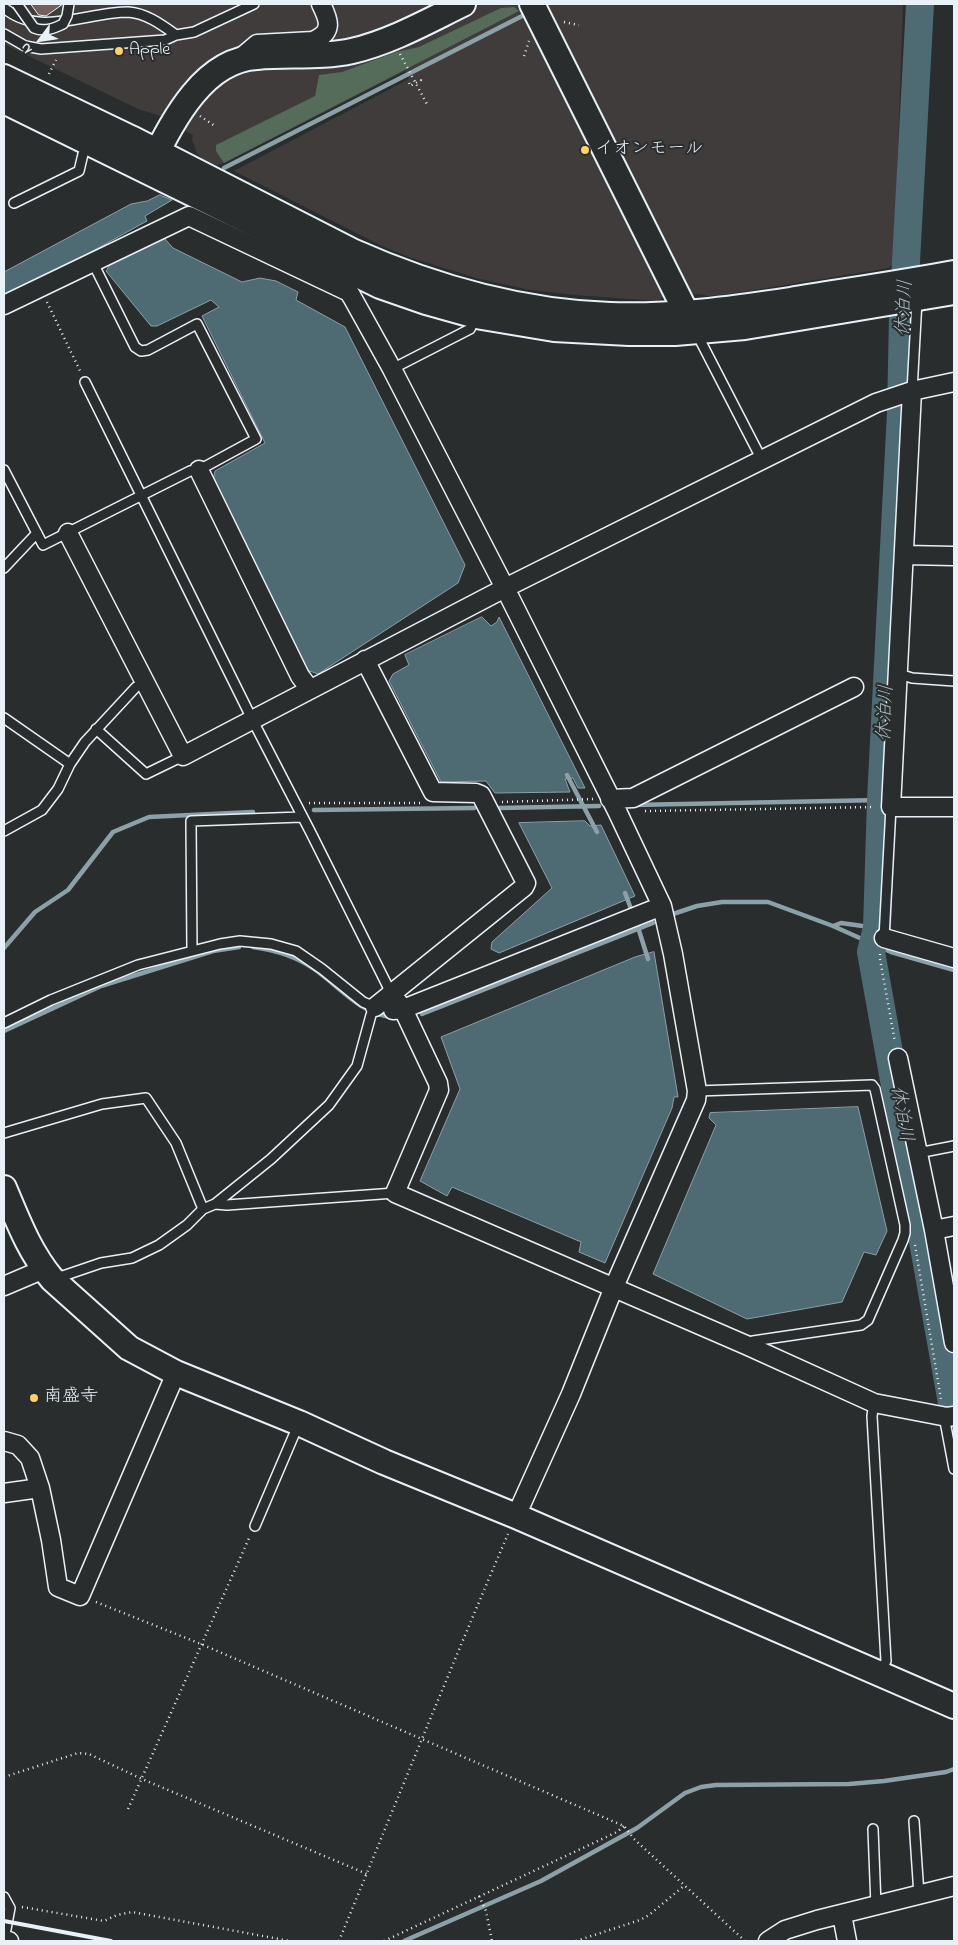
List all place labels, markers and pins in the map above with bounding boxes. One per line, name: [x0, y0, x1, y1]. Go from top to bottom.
place label: Apple: [129, 40, 170, 62]
marker: Apple: [113, 45, 125, 57]
place label: イオンモール: [595, 139, 703, 161]
marker: イオンモール: [579, 144, 591, 156]
place label: 南盛寺: [44, 1387, 98, 1409]
marker: 南盛寺: [28, 1392, 40, 1404]

